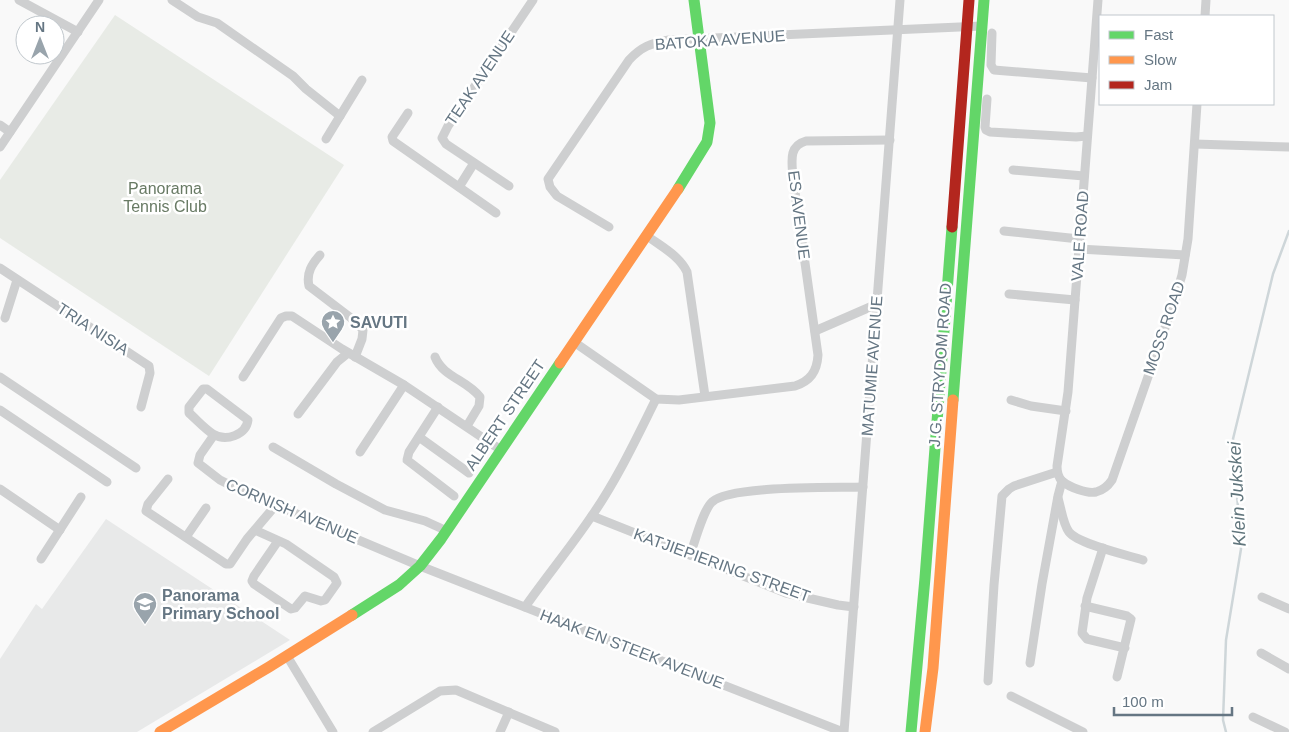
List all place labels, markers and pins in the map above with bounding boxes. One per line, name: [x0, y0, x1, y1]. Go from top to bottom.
place icon: SAVUTI: [320, 309, 346, 343]
place label: SAVUTI: [350, 314, 407, 331]
place label: Panorama Primary School: [162, 587, 279, 622]
school or university icon: Panorama Primary School: [132, 591, 158, 625]

